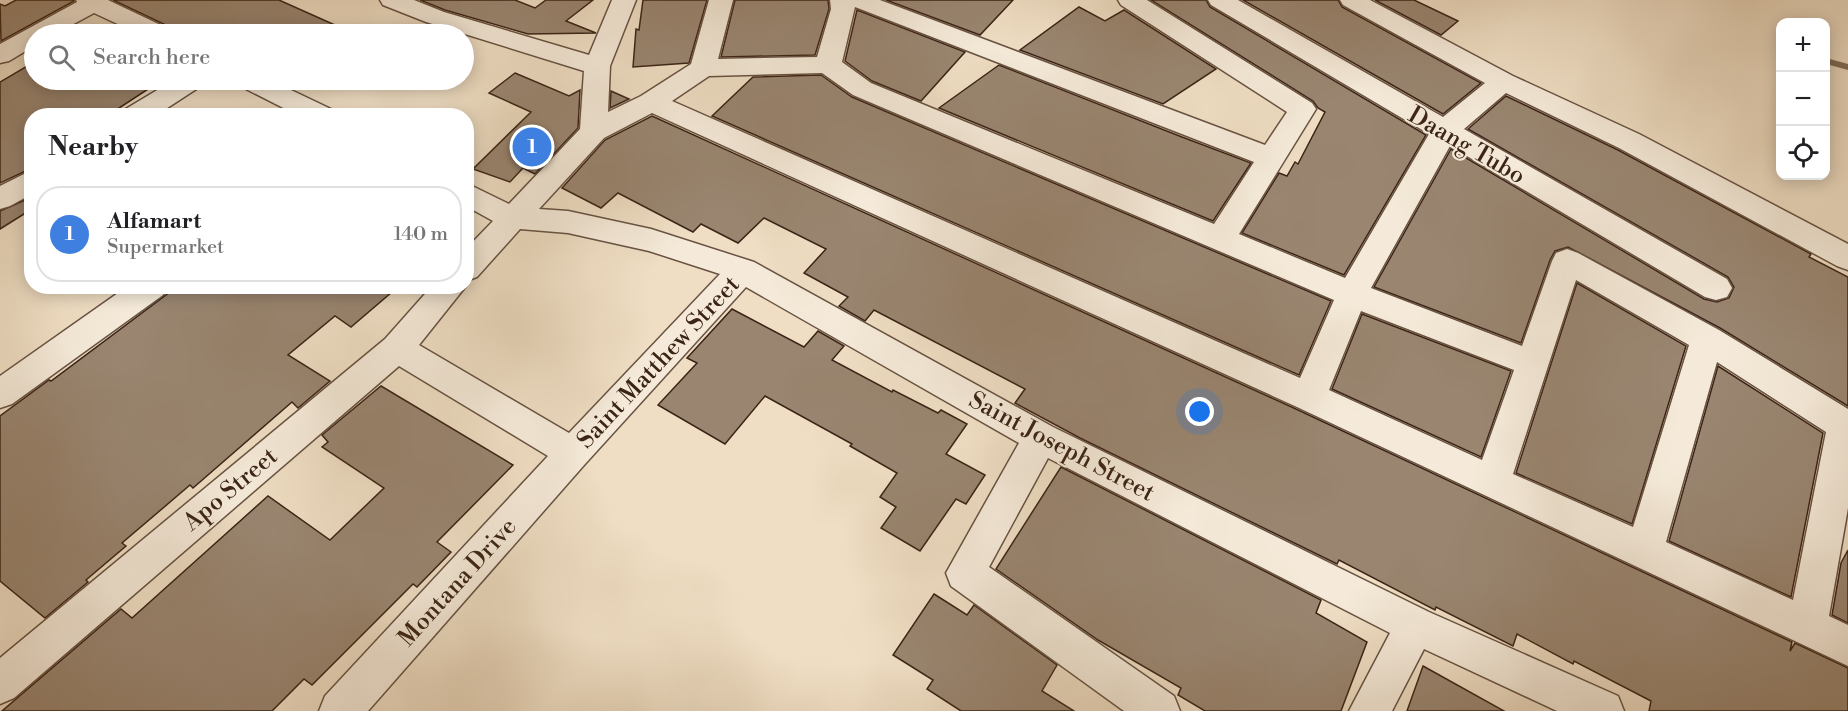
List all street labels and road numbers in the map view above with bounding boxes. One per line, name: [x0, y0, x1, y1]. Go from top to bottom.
street label: Daang Tubo: [1403, 100, 1530, 191]
street label: Saint Matthew Street: [571, 270, 747, 455]
street label: Saint Joseph Street: [963, 385, 1160, 509]
street label: Apo Street: [177, 441, 284, 539]
street label: Montana Drive: [392, 512, 523, 653]

